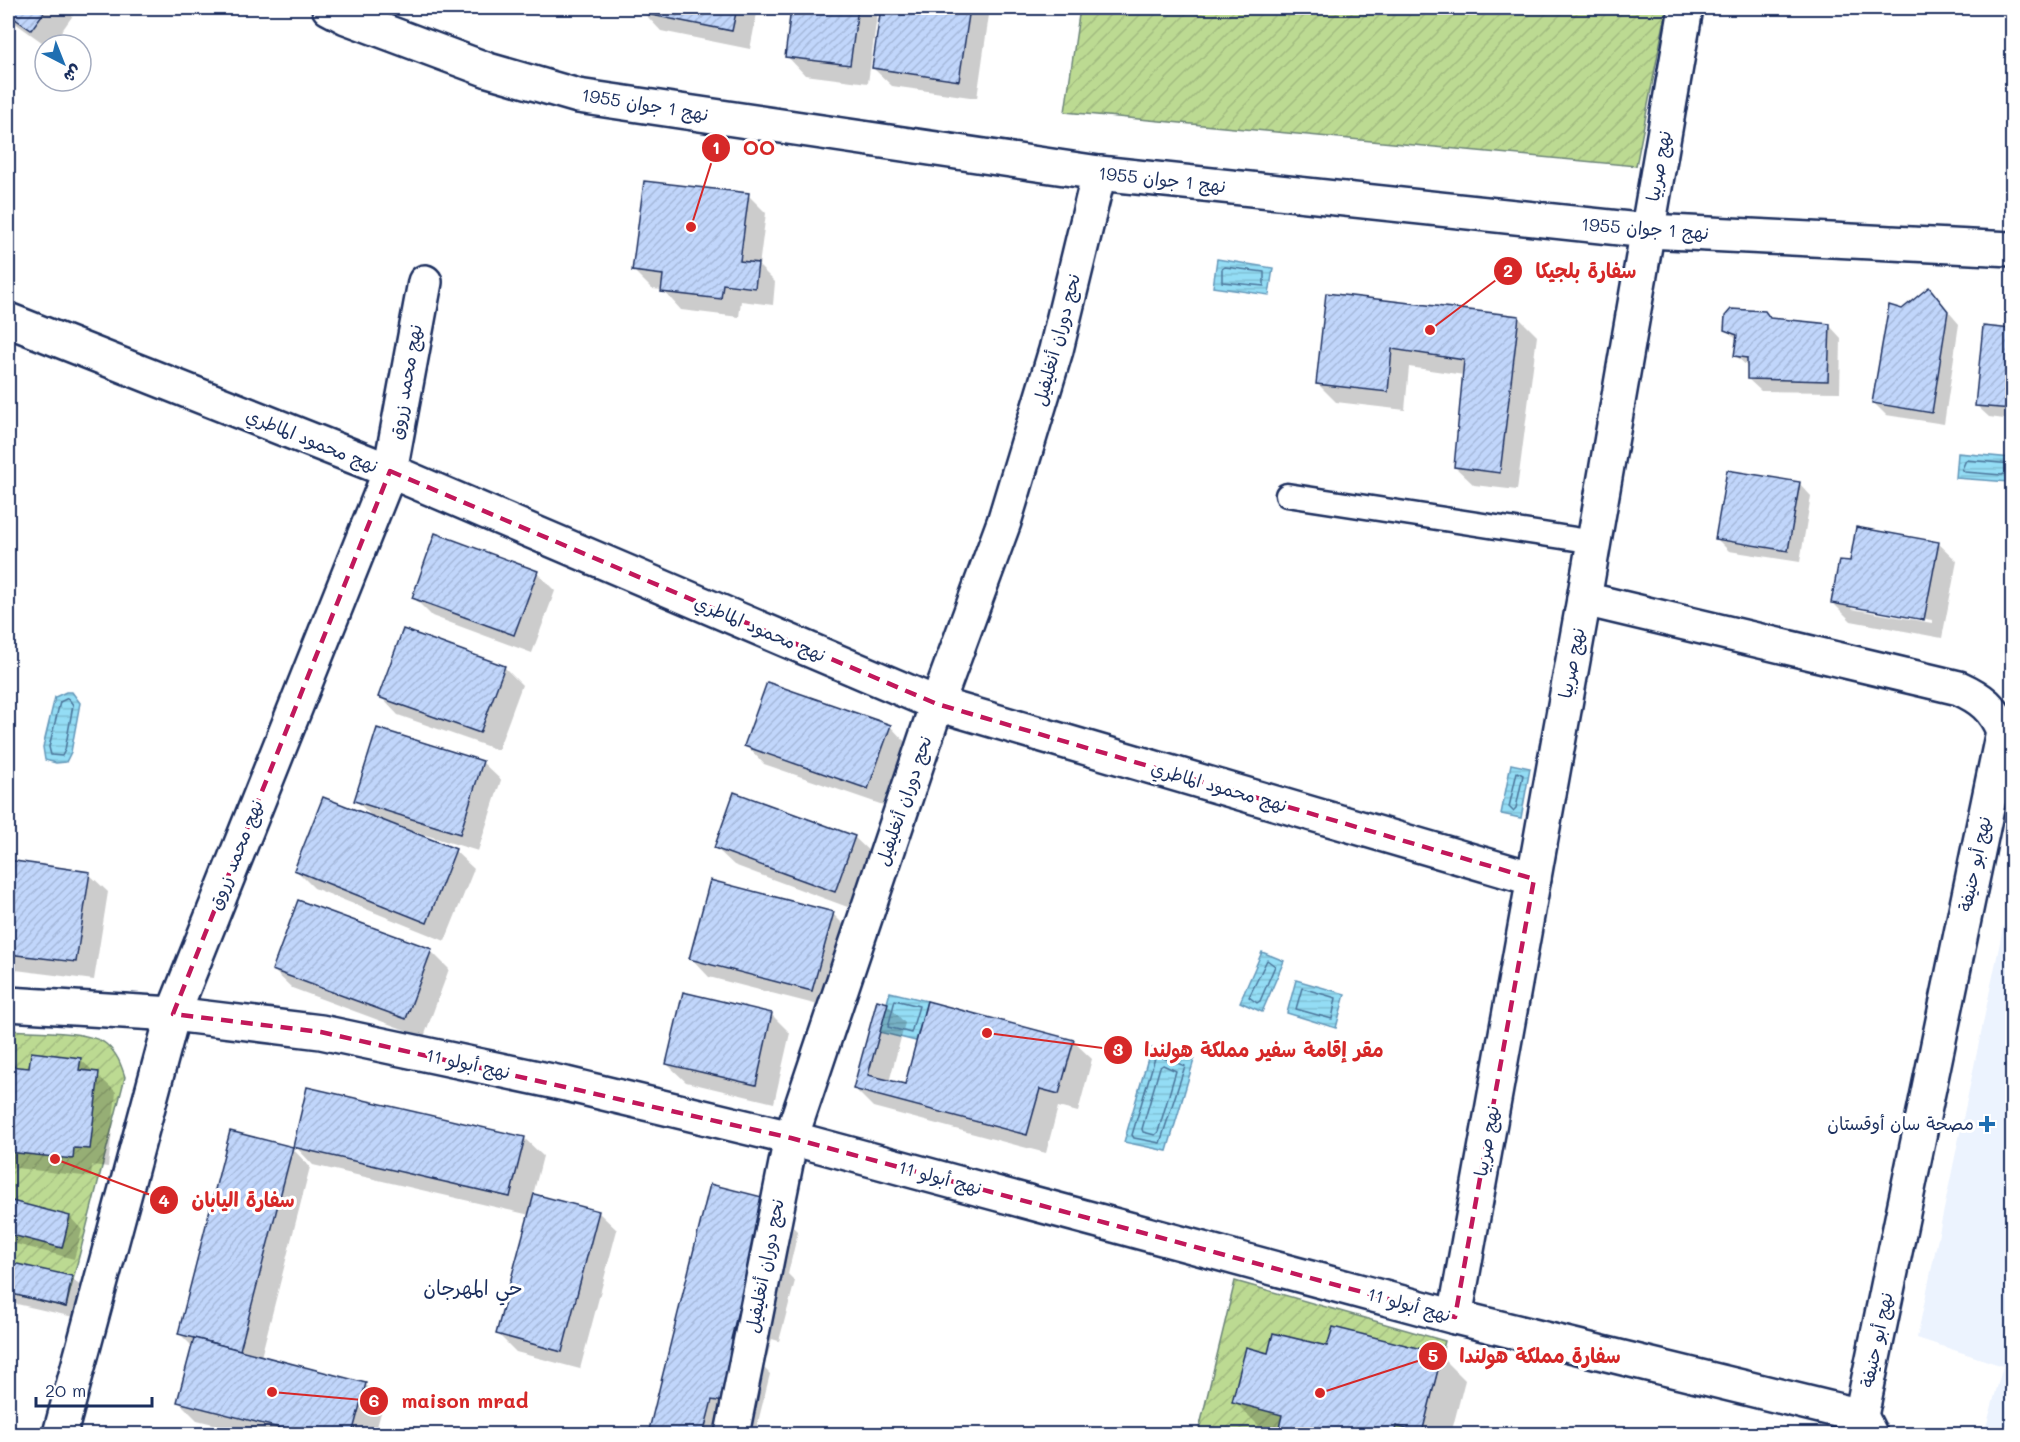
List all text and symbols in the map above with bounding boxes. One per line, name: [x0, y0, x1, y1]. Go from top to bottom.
north arrow: [33, 33, 93, 93]
text: ش: [60, 61, 87, 88]
street label: نهج 1 جوان 1955: [580, 82, 710, 127]
callout: OO: [701, 129, 787, 167]
street label: نهج صربيا: [1640, 129, 1677, 203]
text: OO: [743, 134, 775, 160]
text: 1: [712, 135, 720, 159]
street label: نهج 1 جوان 1955: [1097, 160, 1227, 199]
street label: نهج 1 جوان 1955: [1580, 212, 1710, 245]
callout: سفارة بلجيكا: [1493, 252, 1648, 290]
text: سفارة بلجيكا: [1536, 257, 1636, 284]
text: 2: [1503, 258, 1513, 282]
street label: نحج دوران أنغليفيل: [1027, 271, 1086, 409]
street label: نهج محمد زروق: [383, 322, 428, 442]
street label: نهج محمود الماطري: [242, 403, 382, 479]
street label: نهج محمود الماطري: [690, 590, 830, 668]
street label: نهج صربيا: [1552, 626, 1591, 700]
street label: نحج دوران أنغليفيل: [870, 732, 938, 869]
street label: نهج محمود الماطري: [1148, 755, 1290, 819]
street label: نهج محمد زروق: [202, 796, 269, 914]
street label: نهج أبو حنيفة: [1952, 814, 1997, 914]
callout: مقر إقامة سفير مملكة هولندا: [1103, 1031, 1396, 1069]
text: مقر إقامة سفير مملكة هولندا: [1144, 1036, 1384, 1064]
text: 3: [1113, 1037, 1124, 1061]
street label: نهج أبولو 11: [424, 1042, 513, 1085]
street label: نهج صربيا: [1468, 1104, 1505, 1178]
place label: مصحة سان أوقستان: [1827, 1111, 1974, 1135]
marker: مصحة سان أوقستان: [1978, 1115, 1996, 1133]
street label: نهج أبولو 11: [896, 1154, 985, 1201]
callout: سفارة اليابان: [149, 1181, 307, 1219]
text: سفارة اليابان: [191, 1186, 295, 1213]
text: 4: [158, 1188, 170, 1212]
street label: نحج دوران أنغليفيل: [739, 1197, 790, 1335]
district label: حي المهرجان: [423, 1274, 523, 1306]
street label: نهج أبولو 11: [1365, 1281, 1454, 1328]
street label: نهج أبو حنيفة: [1854, 1290, 1899, 1390]
callout: سفارة مملكة هولندا: [1418, 1337, 1633, 1375]
text: سفارة مملكة هولندا: [1459, 1342, 1621, 1370]
text: 5: [1428, 1343, 1438, 1367]
scale bar: [36, 1370, 152, 1408]
text: 20 m: [45, 1378, 86, 1402]
callout: maison mrad: [359, 1382, 540, 1420]
text: maison mrad: [401, 1387, 529, 1413]
text: 6: [369, 1388, 380, 1412]

